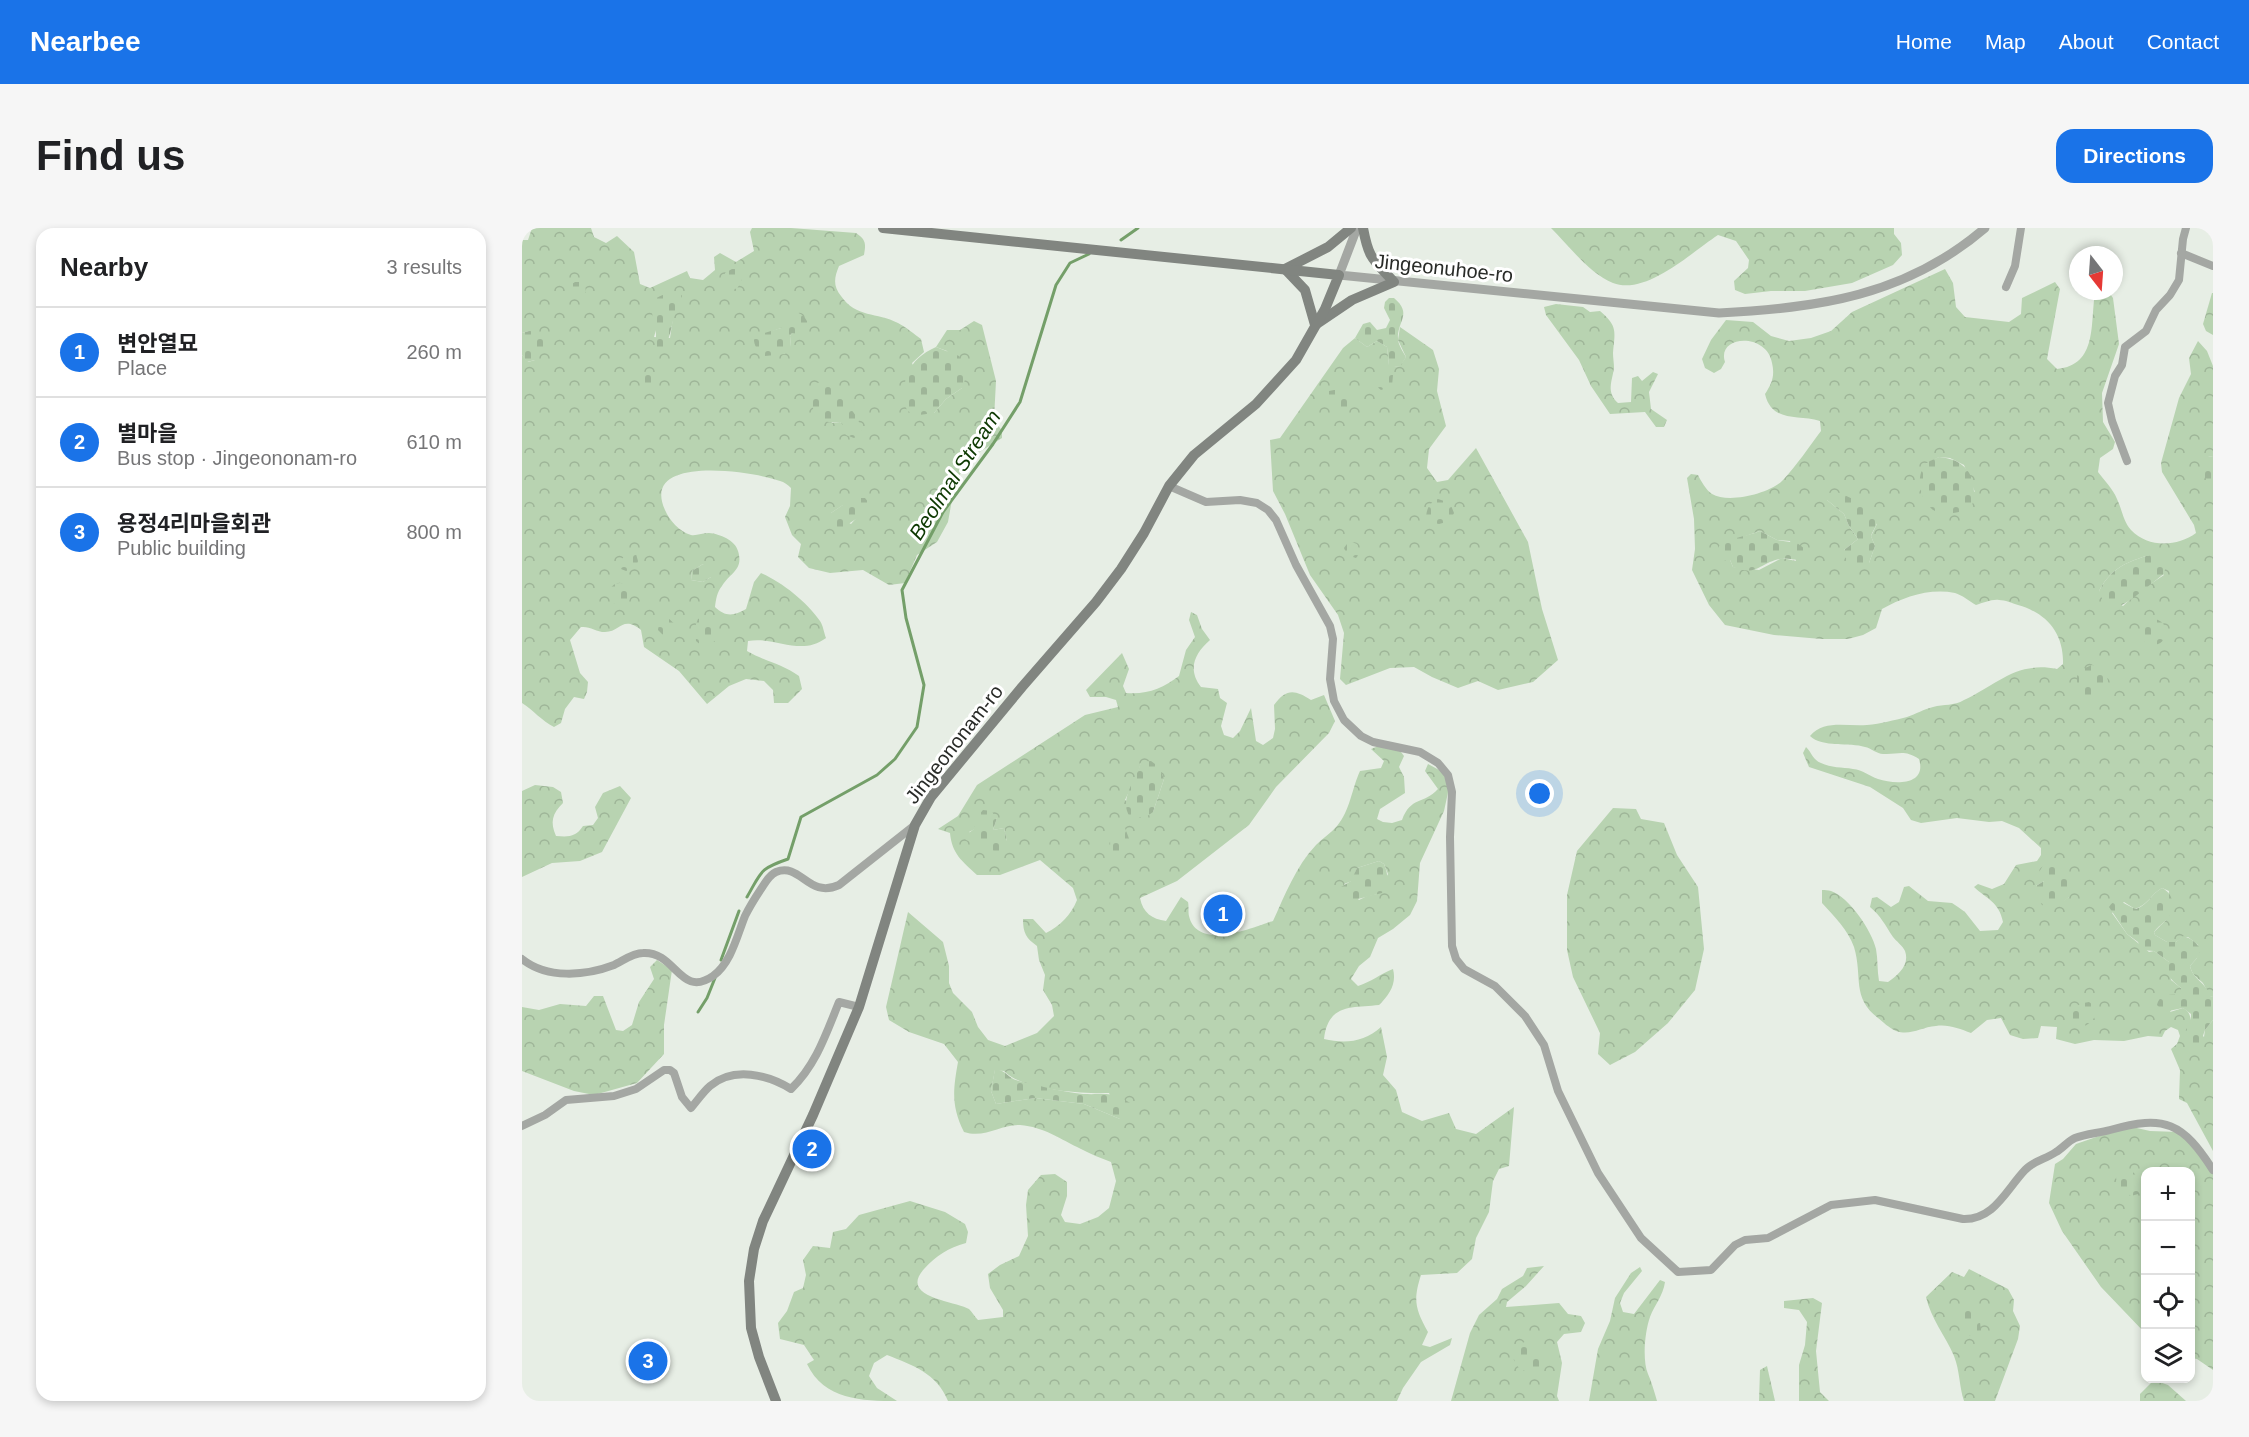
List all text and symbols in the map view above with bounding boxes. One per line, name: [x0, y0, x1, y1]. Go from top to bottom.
text: Nearbee: [30, 26, 141, 57]
text: Home: [1896, 30, 1952, 53]
text: Map: [1985, 30, 2026, 53]
text: About: [2059, 30, 2114, 53]
text: Contact: [2147, 30, 2219, 53]
button: Directions: [2056, 129, 2213, 183]
text: Find us: [36, 132, 185, 179]
north arrow: [2069, 246, 2123, 300]
street label: Jingeonuhoe-ro: [1374, 250, 1514, 286]
text: Nearby: [60, 252, 148, 282]
text: 3 results: [386, 256, 462, 278]
text: 변안열묘: [117, 331, 198, 356]
text: 1: [74, 341, 85, 363]
text: 260 m: [406, 341, 462, 363]
text: Place: [117, 357, 167, 379]
water label: Beolmal Stream: [904, 406, 1005, 544]
text: 별마을: [117, 421, 178, 446]
text: 2: [74, 431, 85, 453]
text: 610 m: [406, 431, 462, 453]
text: Bus stop · Jingeononam-ro: [117, 447, 357, 469]
text: 용정4리마을회관: [117, 511, 271, 536]
text: 3: [74, 521, 85, 543]
text: 800 m: [406, 521, 462, 543]
text: Public building: [117, 537, 246, 559]
street label: Jingeononam-ro: [901, 680, 1007, 808]
your location: [1525, 779, 1554, 808]
pin: 1: [1204, 892, 1242, 936]
pin: 2: [792, 1126, 832, 1172]
map controls: [2141, 1167, 2195, 1383]
button: +: [2141, 1167, 2195, 1221]
button: −: [2141, 1221, 2195, 1275]
button: locate: [2141, 1275, 2195, 1329]
button: layers: [2141, 1329, 2195, 1383]
pin: 3: [628, 1338, 668, 1384]

